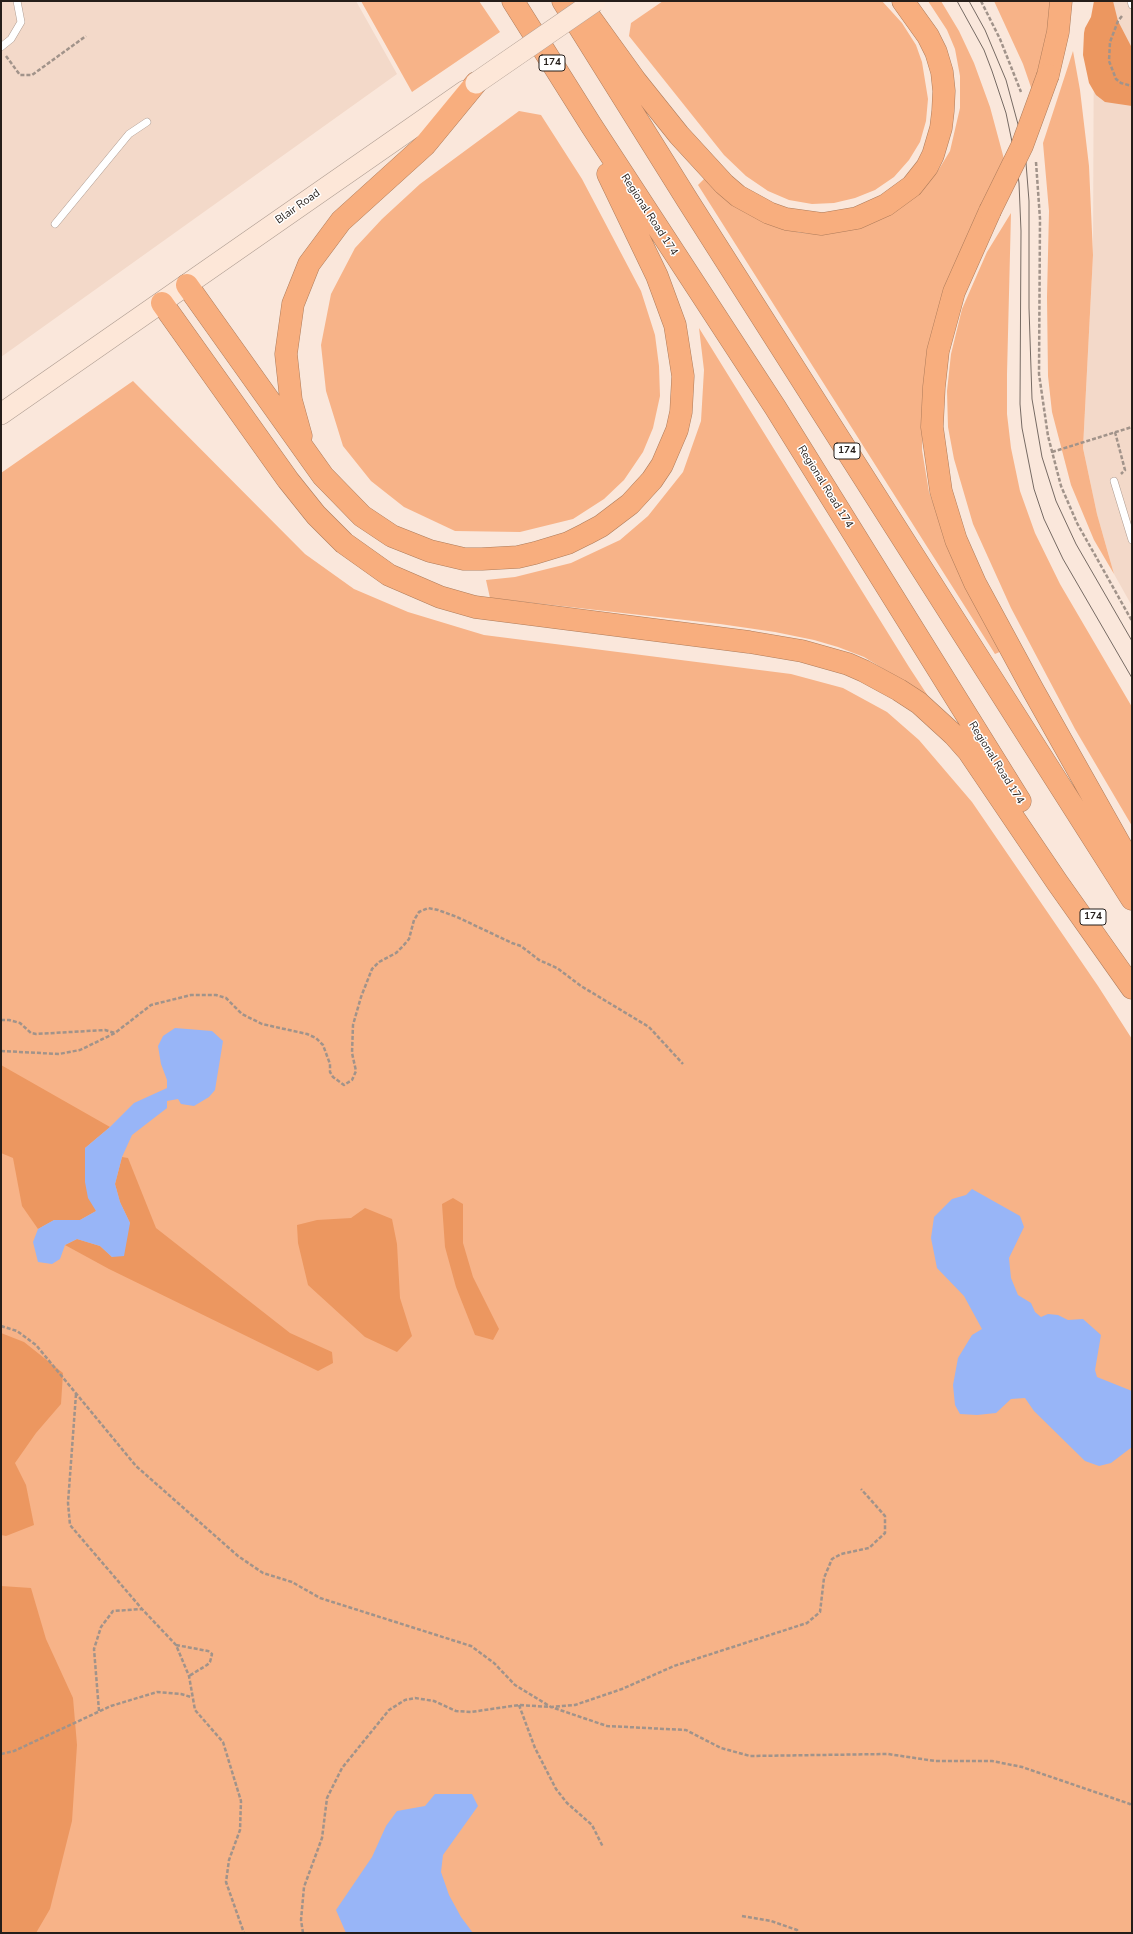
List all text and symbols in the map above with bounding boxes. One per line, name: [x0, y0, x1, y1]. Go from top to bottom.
road number: 174: [539, 55, 565, 71]
street label: Regional Road 174: [618, 172, 680, 258]
street label: Blair Road: [273, 187, 323, 227]
street label: Regional Road 174: [794, 443, 856, 531]
road number: 174: [834, 443, 860, 459]
street label: Regional Road 174: [965, 719, 1027, 807]
road number: 174: [1080, 909, 1106, 925]

